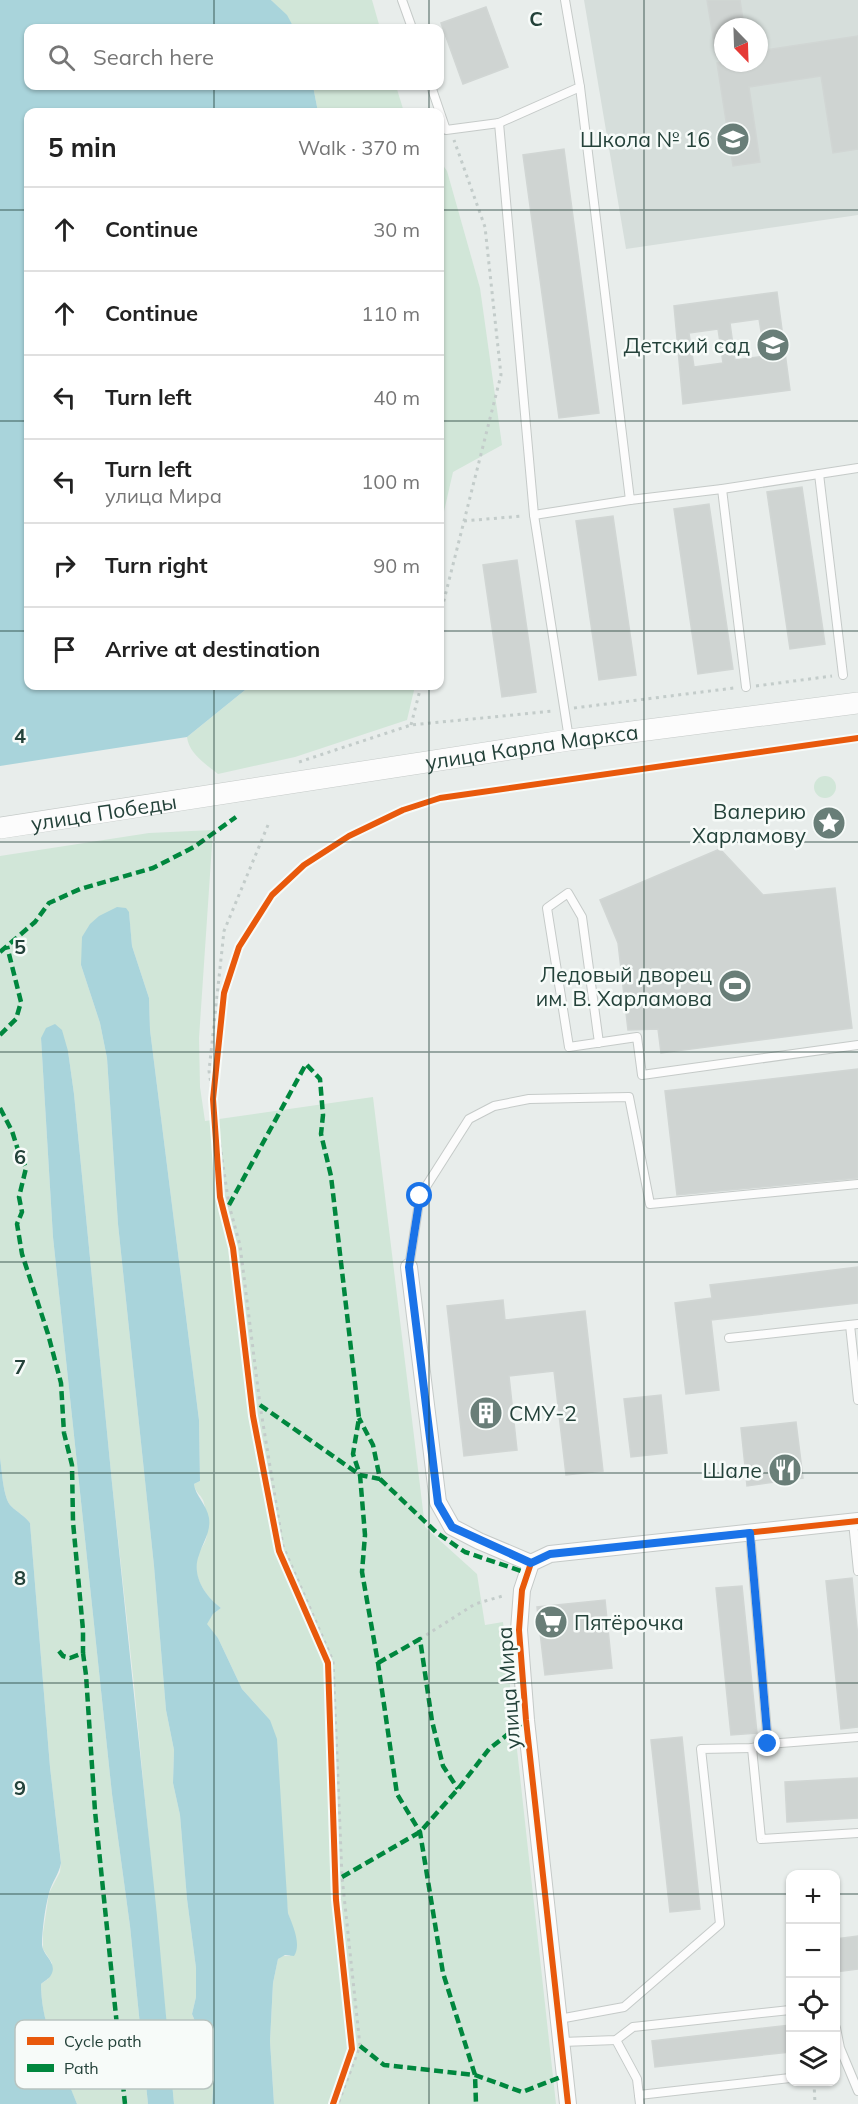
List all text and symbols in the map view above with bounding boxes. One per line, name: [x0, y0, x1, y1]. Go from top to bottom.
text: C: [529, 6, 543, 31]
north arrow: [714, 18, 768, 72]
search box: [24, 24, 444, 90]
icon: search: [45, 41, 78, 74]
text: Search here: [93, 43, 214, 71]
school or university icon: Школа № 16: [715, 121, 751, 157]
place label: Школа № 16: [580, 126, 710, 152]
text: 5 min: [48, 131, 117, 164]
text: Walk · 370 m: [298, 135, 420, 160]
icon: ahead: [48, 213, 81, 246]
text: Continue: [105, 215, 198, 243]
text: 30 m: [373, 217, 420, 242]
icon: ahead: [48, 297, 81, 330]
text: Continue: [105, 299, 198, 327]
text: 110 m: [361, 301, 420, 326]
school or university icon: Детский сад: [755, 327, 791, 363]
place label: Детский сад: [623, 332, 750, 358]
icon: left: [48, 381, 81, 414]
text: Turn left: [105, 383, 192, 411]
text: 40 m: [373, 385, 420, 410]
text: Turn left: [105, 455, 192, 483]
icon: left: [48, 465, 81, 498]
text: 100 m: [361, 469, 420, 494]
text: улица Мира: [105, 483, 222, 508]
icon: right: [48, 549, 81, 582]
text: Turn right: [105, 551, 208, 579]
text: 90 m: [373, 553, 420, 578]
icon: arrive: [48, 633, 81, 666]
text: Arrive at destination: [105, 635, 320, 663]
street label: улица Карла Маркса: [423, 718, 640, 775]
text: 4: [14, 723, 26, 748]
street label: улица Победы: [29, 788, 179, 836]
place label: Валерию Харламову: [692, 798, 806, 848]
place icon: Валерию Харламову: [811, 805, 847, 841]
text: 5: [14, 934, 26, 959]
place label: Ледовый дворец им. В. Харламова: [536, 961, 712, 1011]
sports icon: Ледовый дворец им. В. Харламова: [717, 968, 753, 1004]
text: 6: [14, 1144, 26, 1169]
route start: [406, 1182, 432, 1208]
text: 7: [14, 1354, 26, 1379]
building icon: СМУ-2: [468, 1395, 504, 1431]
place label: СМУ-2: [509, 1400, 577, 1426]
restaurant icon: Шале: [767, 1452, 803, 1488]
place label: Шале: [703, 1457, 762, 1483]
text: 8: [14, 1565, 26, 1590]
supermarket icon: Пятёрочка: [533, 1604, 569, 1640]
place label: Пятёрочка: [574, 1609, 684, 1635]
street label: улица Мира: [491, 1626, 525, 1750]
route end: [754, 1730, 780, 1756]
text: 9: [14, 1775, 26, 1800]
map controls: [786, 1870, 840, 2086]
button: +: [786, 1870, 840, 1924]
button: −: [786, 1924, 840, 1978]
button: locate: [786, 1978, 840, 2032]
legend: [15, 2020, 213, 2089]
text: Cycle path: [64, 2031, 142, 2051]
button: layers: [786, 2032, 840, 2086]
text: Path: [64, 2058, 99, 2078]

